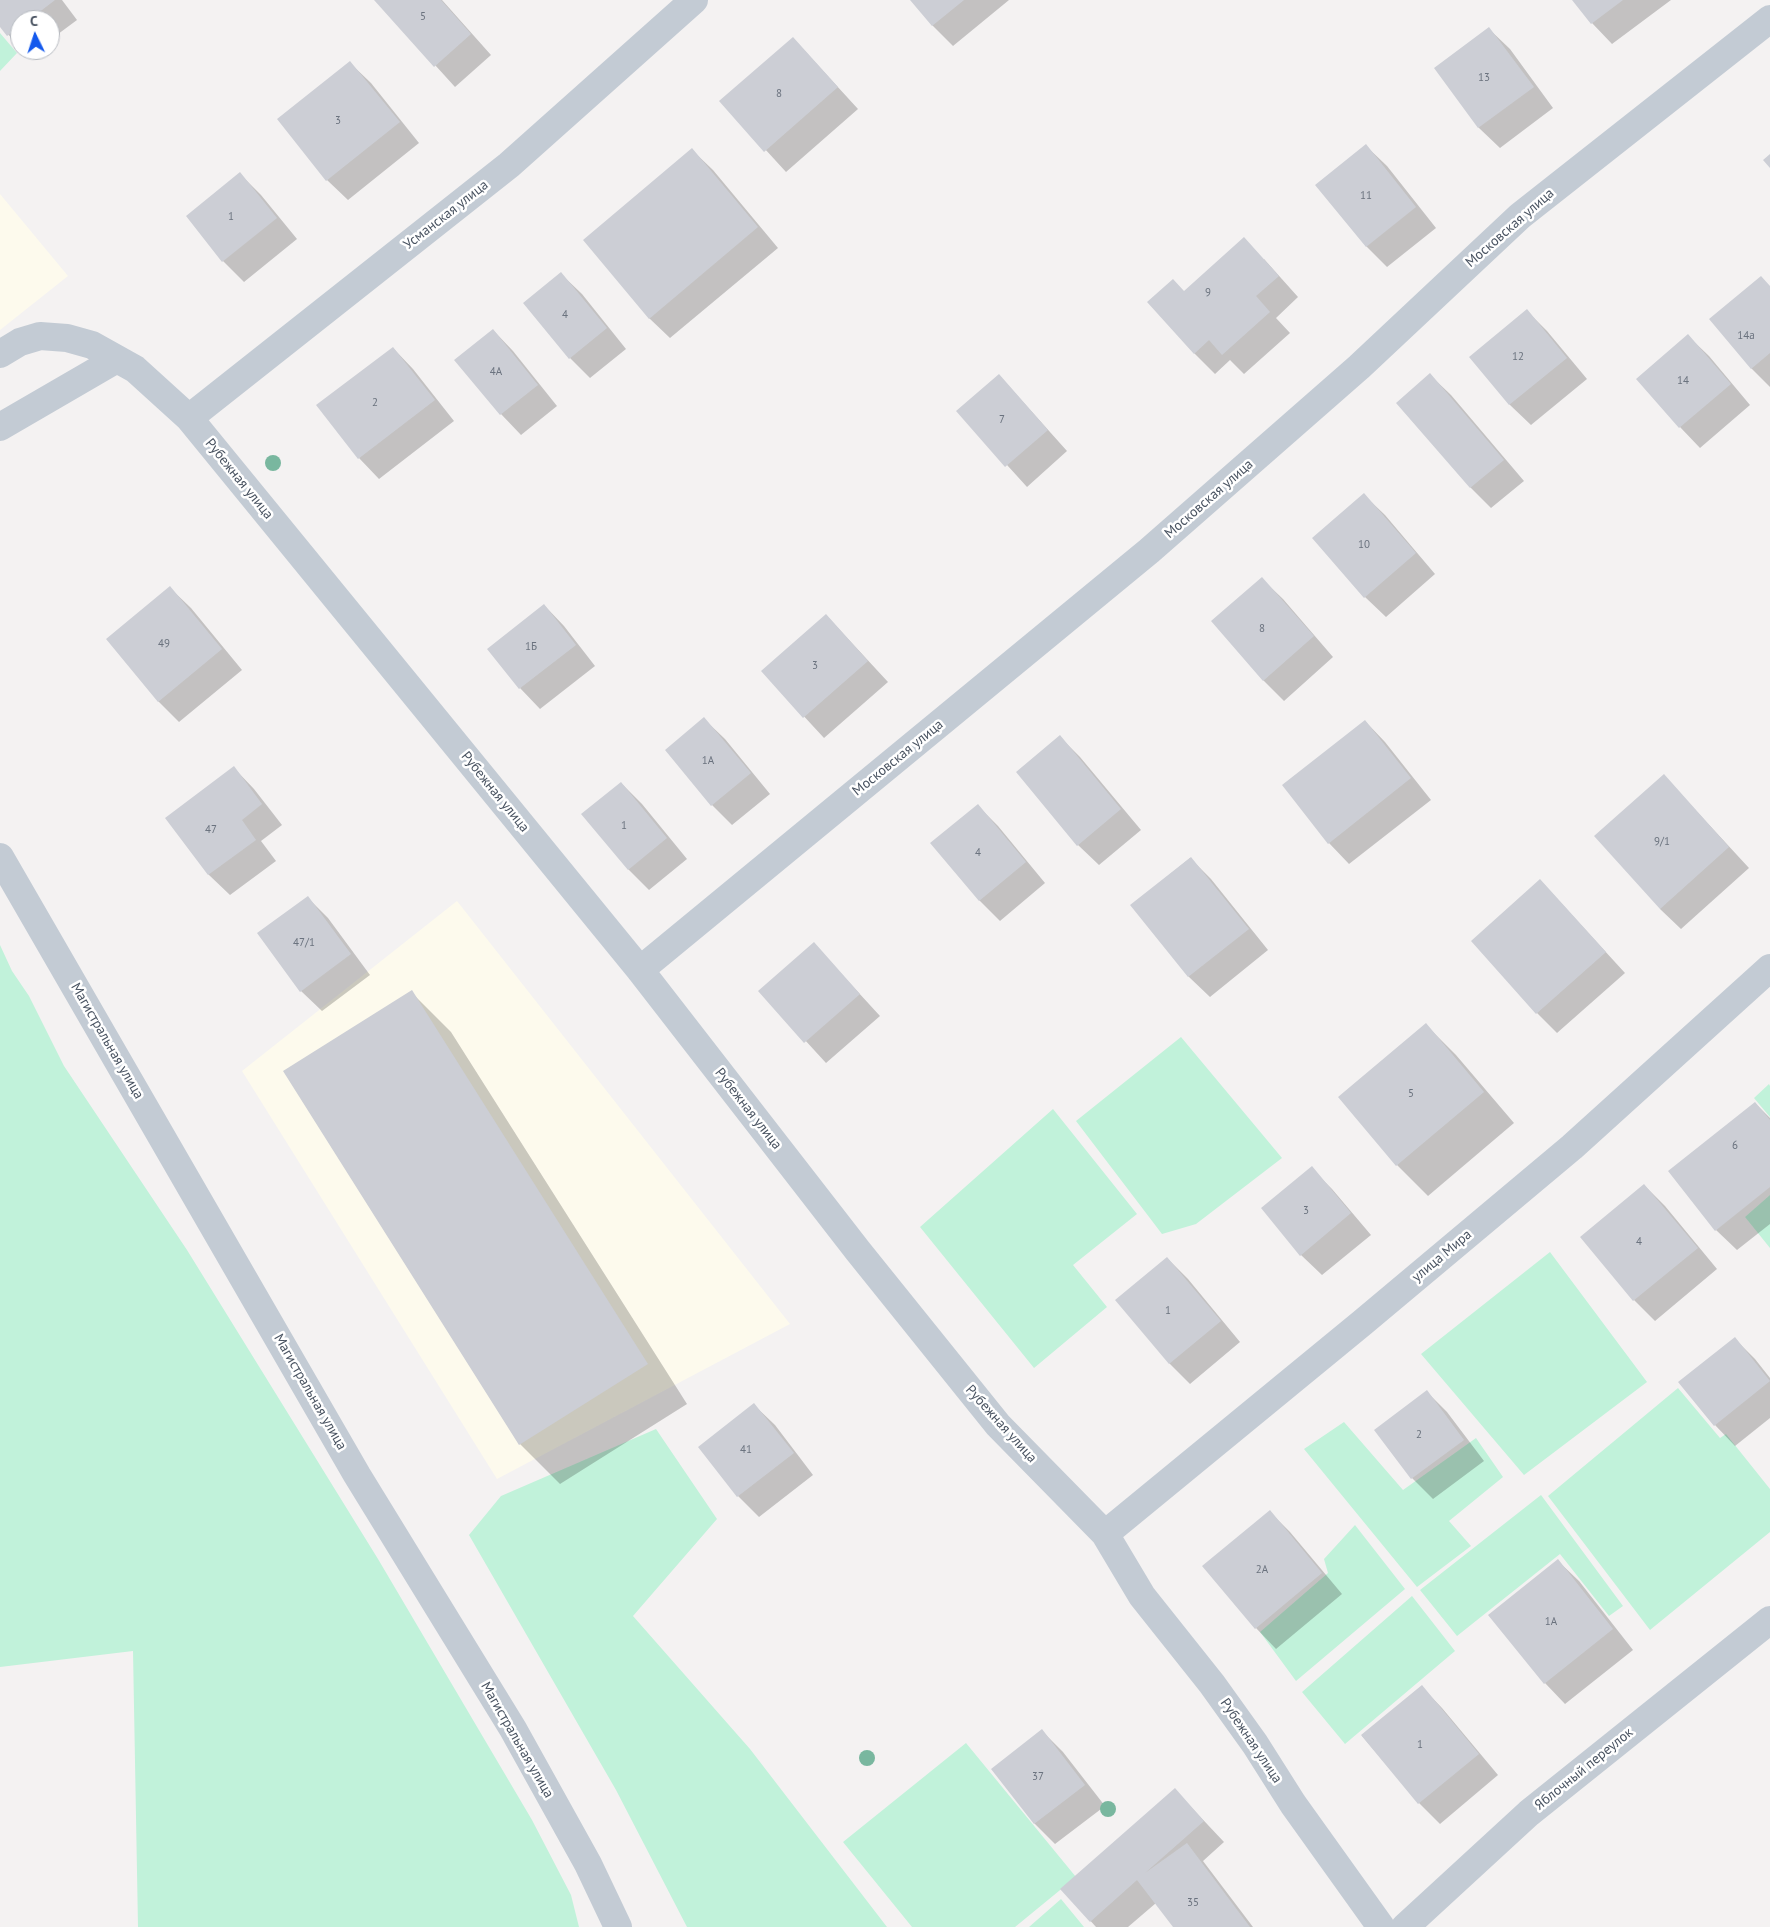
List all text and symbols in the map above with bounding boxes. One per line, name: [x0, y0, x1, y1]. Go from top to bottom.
north arrow: [10, 10, 60, 60]
house number: 5: [420, 10, 426, 24]
text: С: [29, 12, 39, 30]
house number: 13: [1478, 71, 1490, 85]
house number: 8: [776, 87, 782, 101]
house number: 3: [335, 114, 341, 128]
street label: Усманская улица: [400, 177, 492, 253]
street label: Московская улица: [1462, 185, 1558, 271]
house number: 11: [1360, 189, 1372, 203]
house number: 1: [228, 210, 234, 224]
house number: 9: [1205, 286, 1211, 300]
house number: 4: [562, 308, 568, 322]
house number: 14а: [1737, 329, 1755, 343]
house number: 12: [1512, 350, 1524, 364]
house number: 4А: [490, 365, 502, 379]
house number: 14: [1677, 374, 1689, 388]
house number: 2: [372, 396, 378, 410]
house number: 7: [999, 413, 1005, 427]
street label: Рубежная улица: [201, 435, 277, 523]
street label: Московская улица: [1161, 456, 1257, 542]
house number: 10: [1358, 538, 1370, 552]
house number: 8: [1259, 622, 1265, 636]
house number: 49: [158, 637, 170, 651]
house number: 1Б: [525, 640, 537, 654]
house number: 3: [812, 659, 818, 673]
street label: Московская улица: [849, 716, 947, 800]
street label: Рубежная улица: [457, 748, 533, 836]
house number: 1А: [702, 754, 714, 768]
house number: 1: [621, 819, 627, 833]
house number: 47: [205, 823, 217, 837]
house number: 9/1: [1654, 835, 1670, 849]
house number: 4: [975, 846, 981, 860]
house number: 47/1: [293, 936, 315, 950]
street label: Магистральная улица: [67, 980, 147, 1102]
street label: Рубежная улица: [711, 1065, 785, 1153]
house number: 5: [1408, 1087, 1414, 1101]
house number: 6: [1732, 1139, 1738, 1153]
house number: 3: [1303, 1204, 1309, 1218]
street label: улица Мира: [1409, 1226, 1475, 1286]
house number: 4: [1636, 1235, 1642, 1249]
house number: 1: [1165, 1304, 1171, 1318]
street label: Магистральная улица: [270, 1331, 350, 1453]
street label: Рубежная улица: [962, 1382, 1040, 1466]
house number: 2: [1416, 1428, 1422, 1442]
house number: 41: [740, 1443, 752, 1457]
house number: 2А: [1256, 1563, 1268, 1577]
house number: 1А: [1545, 1615, 1557, 1629]
street label: Магистральная улица: [477, 1679, 557, 1801]
street label: Рубежная улица: [1216, 1695, 1286, 1787]
street label: Яблочный переулок: [1531, 1724, 1637, 1814]
house number: 1: [1417, 1738, 1423, 1752]
house number: 37: [1032, 1770, 1044, 1784]
house number: 35: [1187, 1896, 1199, 1910]

